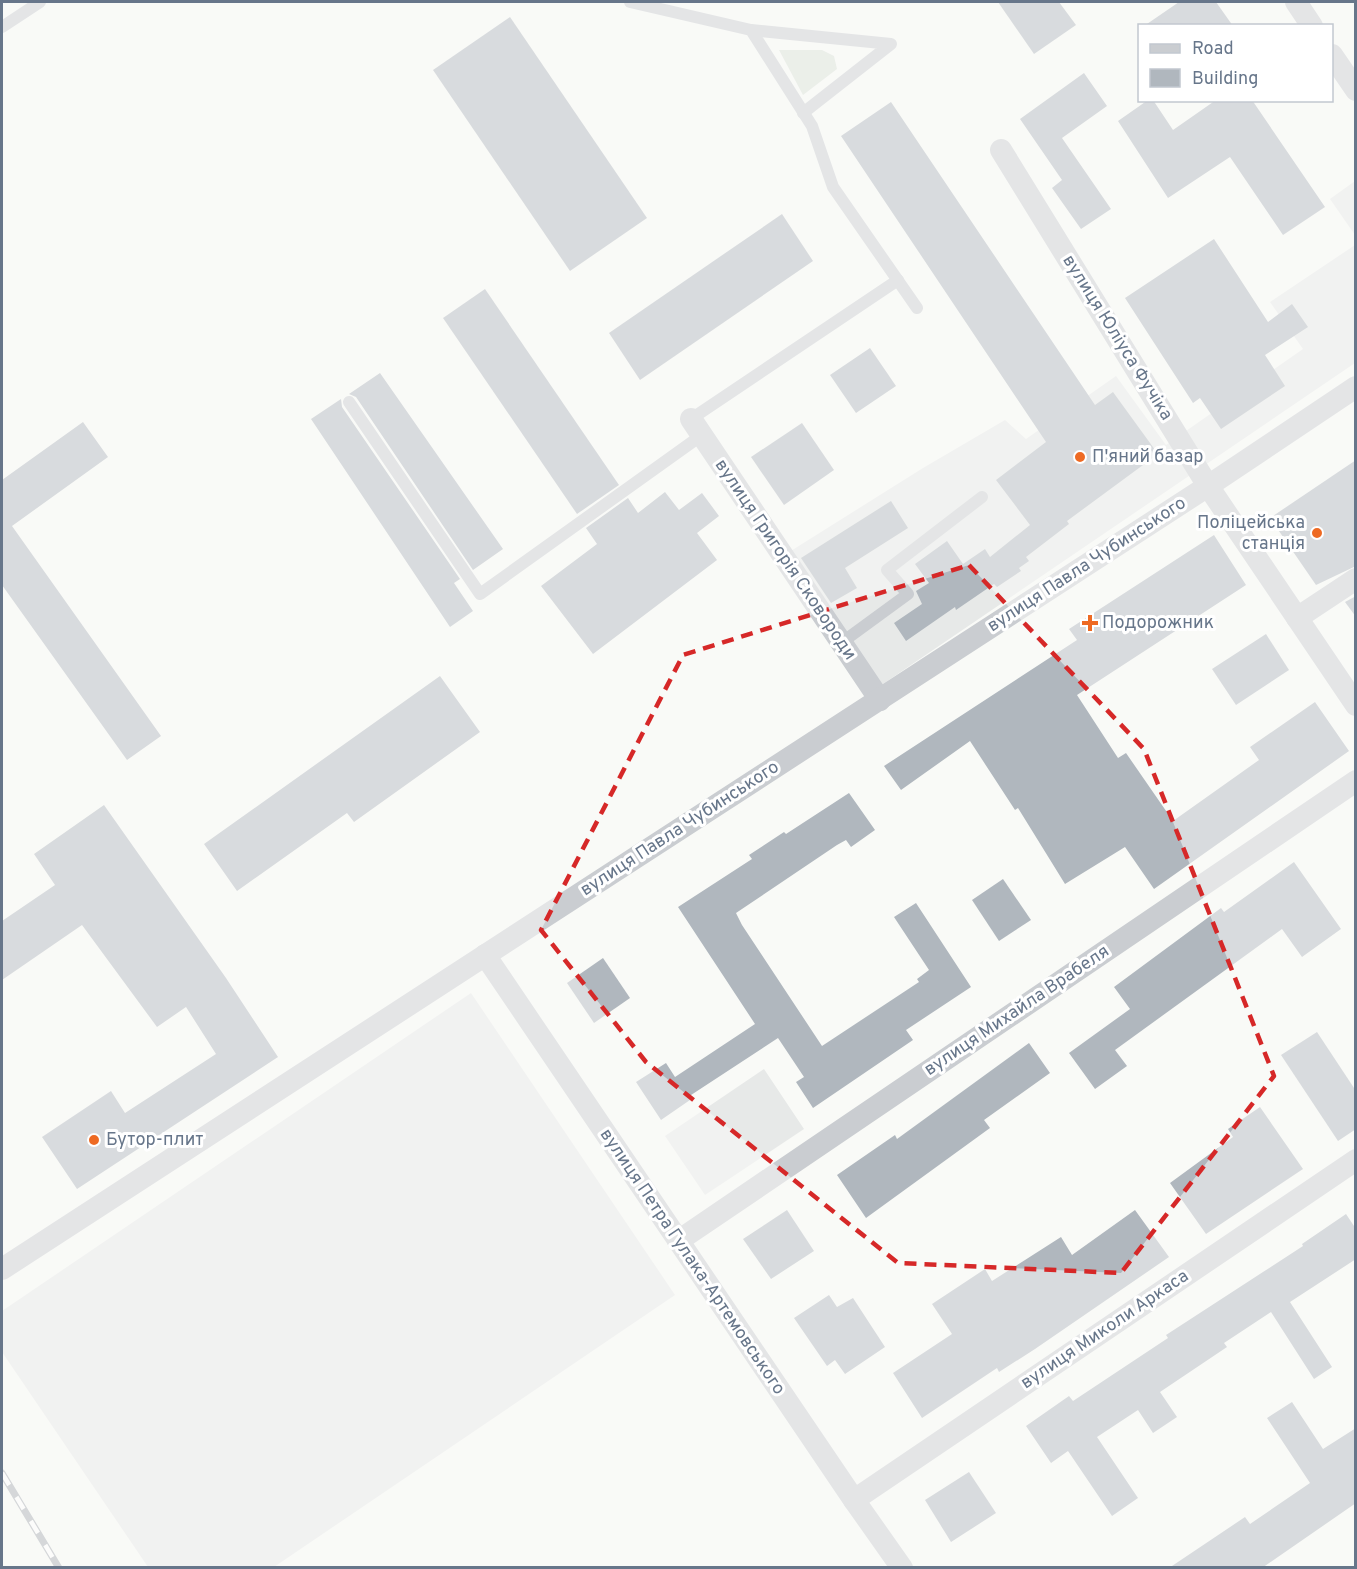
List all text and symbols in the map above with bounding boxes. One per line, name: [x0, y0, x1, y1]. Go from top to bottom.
legend: [1138, 24, 1333, 102]
text: Road: [1192, 38, 1234, 61]
text: Building: [1192, 68, 1258, 91]
street label: вулиця Юліуса Фучіка: [1057, 251, 1177, 425]
place label: П'яний базар: [1092, 446, 1204, 469]
marker: П'яний базар: [1073, 450, 1087, 464]
street label: вулиця Григорія Сковороди: [709, 455, 861, 665]
street label: вулиця Павла Чубинського: [983, 492, 1191, 638]
place label: Поліцейська станція: [1197, 512, 1305, 556]
marker: Поліцейська станція: [1310, 526, 1324, 540]
place label: Подорожник: [1102, 612, 1214, 635]
marker: Подорожник: [1083, 616, 1097, 630]
street label: вулиця Павла Чубинського: [576, 756, 784, 902]
street label: вулиця Михайла Врабеля: [920, 940, 1114, 1082]
street label: вулиця Петра Гулака-Артемовського: [594, 1124, 790, 1400]
place label: Бутор-плит: [106, 1129, 204, 1152]
marker: Бутор-плит: [87, 1133, 101, 1147]
street label: вулиця Миколи Аркаса: [1017, 1265, 1193, 1395]

